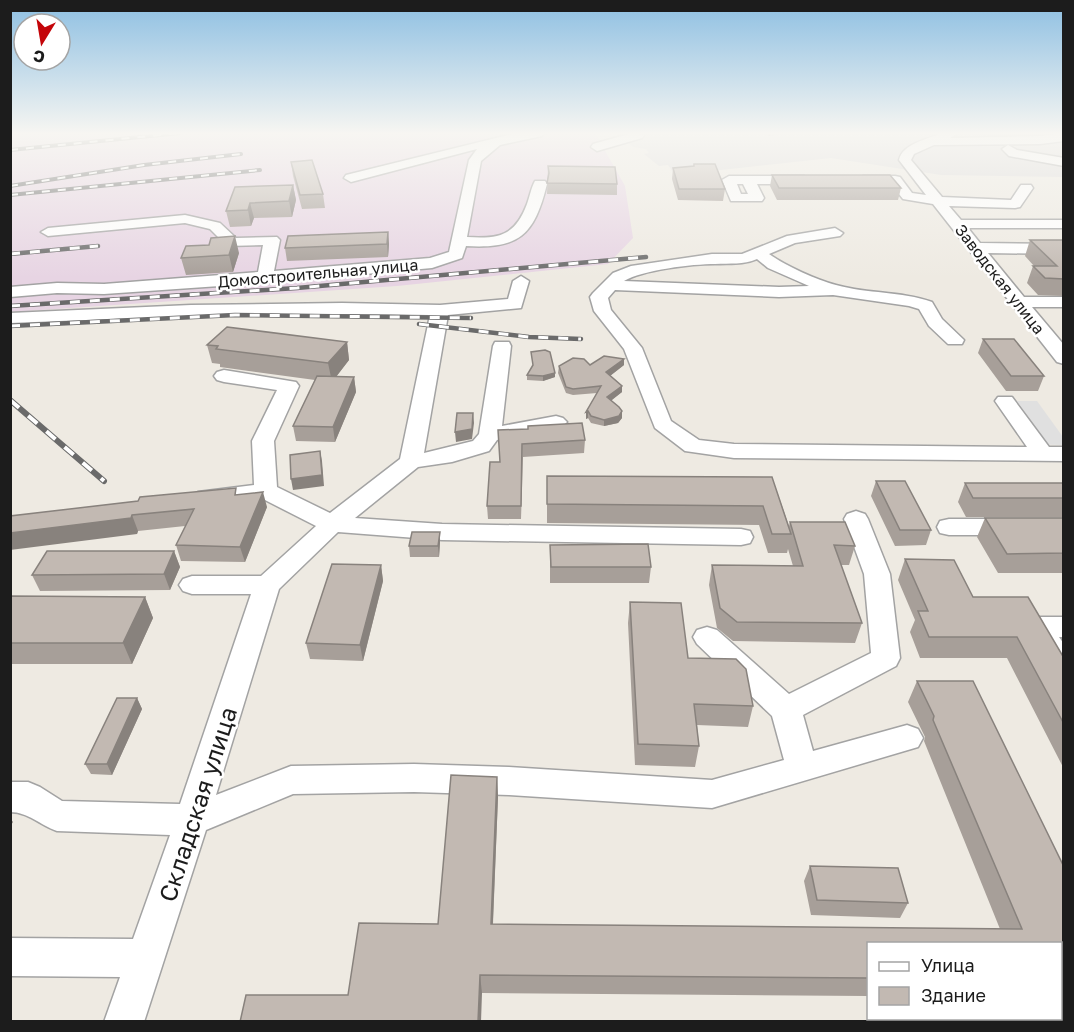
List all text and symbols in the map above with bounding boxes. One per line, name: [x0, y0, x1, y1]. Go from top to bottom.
north arrow: [12, 12, 72, 72]
text: С: [32, 46, 47, 68]
street label: Заводская улица: [951, 220, 1049, 338]
street label: Домостроительная улица: [217, 254, 419, 292]
street label: Складская улица: [152, 703, 242, 905]
legend: [867, 942, 1062, 1020]
text: Улица: [921, 954, 975, 976]
text: Здание: [921, 984, 986, 1006]

